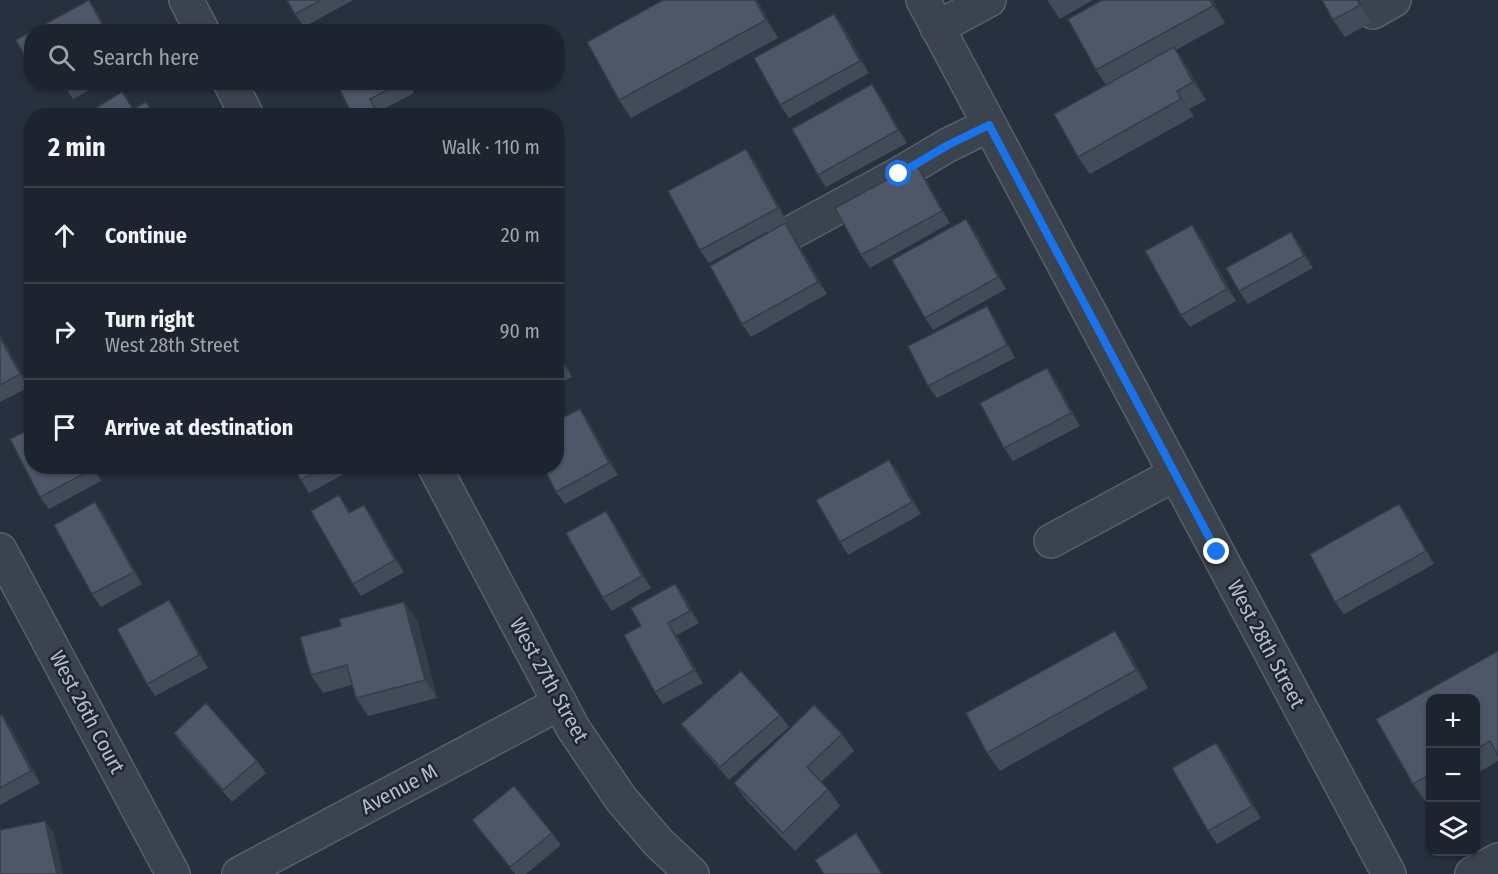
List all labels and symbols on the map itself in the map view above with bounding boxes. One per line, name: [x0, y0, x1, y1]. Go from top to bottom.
route start: [885, 160, 911, 186]
route end: [1203, 538, 1229, 564]
street label: West 28th Street: [1221, 576, 1311, 712]
street label: West 27th Street: [504, 613, 594, 747]
street label: West 26th Court: [44, 646, 130, 778]
street label: Avenue M: [356, 758, 442, 820]

